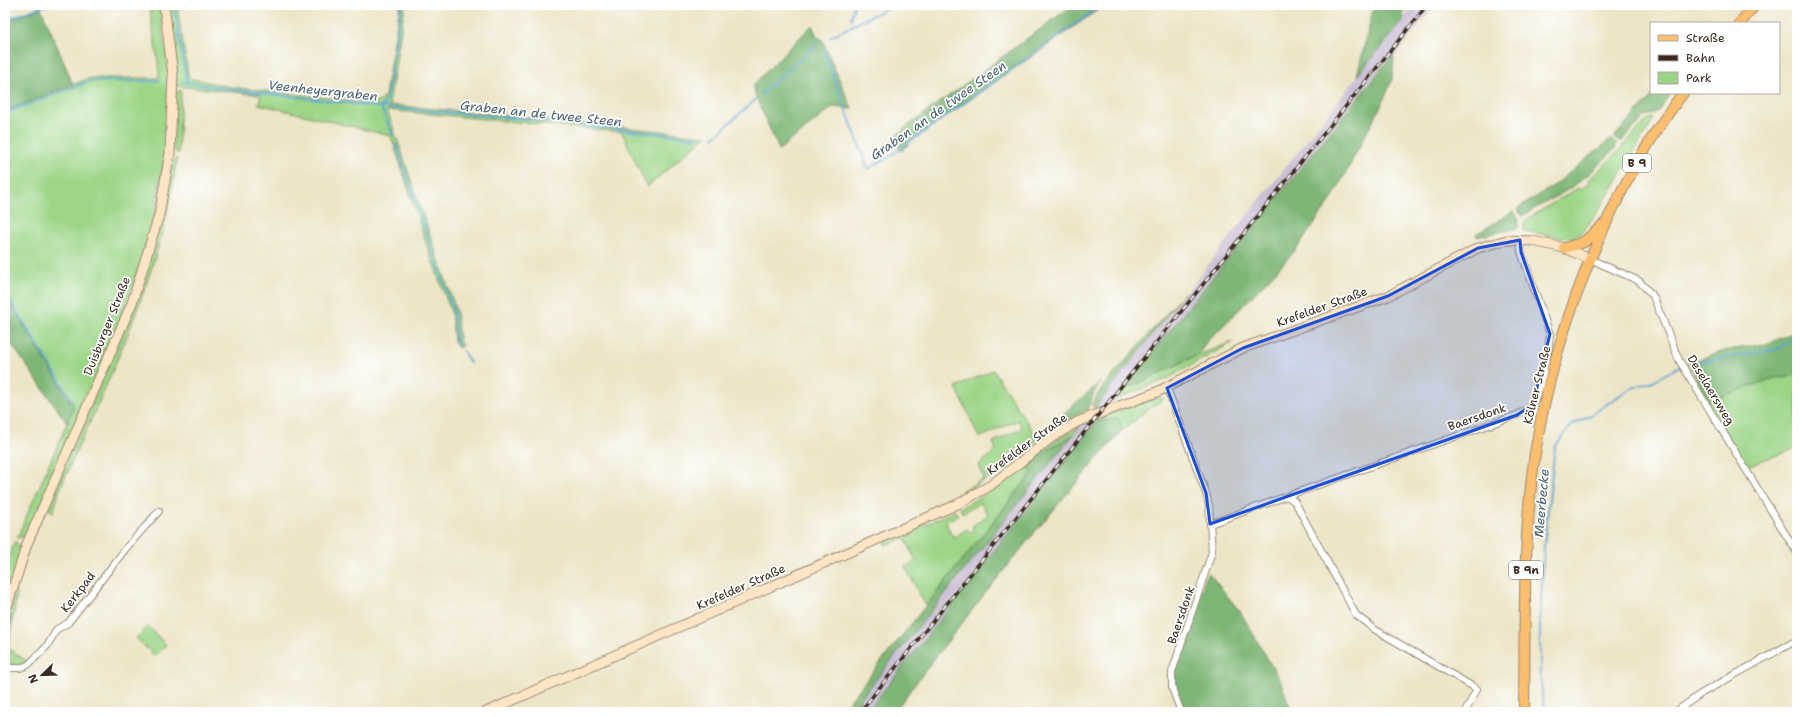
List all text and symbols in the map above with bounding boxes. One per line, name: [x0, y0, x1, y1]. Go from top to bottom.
legend: [1650, 22, 1780, 94]
text: Straße: [1686, 30, 1725, 46]
text: Bahn: [1686, 50, 1715, 66]
water label: Graben an de twee Steen: [867, 57, 1010, 164]
text: Park: [1686, 70, 1712, 86]
water label: Veenheyergraben: [267, 76, 379, 105]
water label: Graben an de twee Steen: [459, 97, 623, 130]
road number: B 9: [1623, 154, 1651, 172]
street label: Duisburger Straße: [80, 274, 134, 378]
street label: Krefelder Straße: [1274, 283, 1370, 331]
street label: Kölner Straße: [1520, 344, 1555, 426]
street label: Deselaersweg: [1684, 352, 1738, 428]
street label: Baersdonk: [1446, 400, 1508, 434]
street label: Krefelder Straße: [984, 409, 1070, 479]
water label: Meerbecke: [1530, 468, 1553, 538]
street label: Krefelder Straße: [694, 560, 788, 614]
road number: B 9n: [1509, 561, 1543, 579]
street label: Kerkpad: [57, 568, 99, 616]
street label: Baersdonk: [1164, 584, 1198, 646]
north arrow: [22, 655, 62, 695]
text: N: [25, 672, 42, 686]

